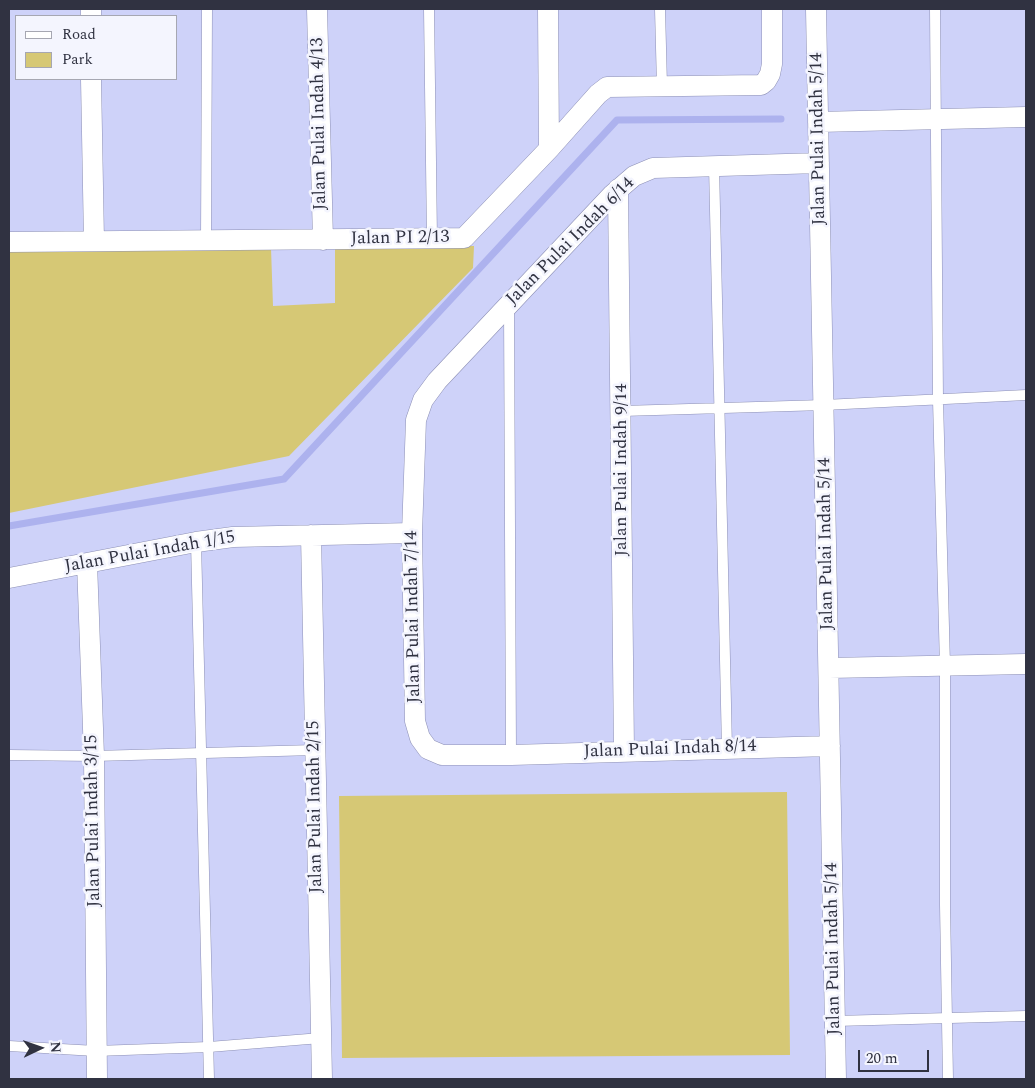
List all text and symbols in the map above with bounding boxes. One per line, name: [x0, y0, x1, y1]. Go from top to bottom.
legend: [15, 15, 178, 80]
text: Road: [62, 23, 96, 46]
street label: Jalan Pulai Indah 4/13: [308, 37, 332, 211]
text: Park: [62, 48, 93, 71]
street label: Jalan Pulai Indah 5/14: [807, 52, 831, 226]
street label: Jalan Pulai Indah 6/14: [502, 173, 640, 311]
street label: Jalan PI 2/13: [350, 227, 450, 251]
street label: Jalan Pulai Indah 9/14: [611, 384, 633, 556]
street label: Jalan Pulai Indah 5/14: [815, 457, 839, 631]
street label: Jalan Pulai Indah 1/15: [63, 527, 237, 579]
street label: Jalan Pulai Indah 7/14: [402, 530, 426, 704]
street label: Jalan Pulai Indah 2/15: [304, 720, 328, 894]
street label: Jalan Pulai Indah 3/15: [82, 734, 106, 908]
street label: Jalan Pulai Indah 8/14: [583, 736, 757, 764]
street label: Jalan Pulai Indah 5/14: [822, 862, 846, 1036]
north arrow: [15, 1023, 65, 1073]
scale bar: [860, 1040, 931, 1072]
text: N: [45, 1041, 66, 1053]
text: 20 m: [866, 1047, 898, 1070]

